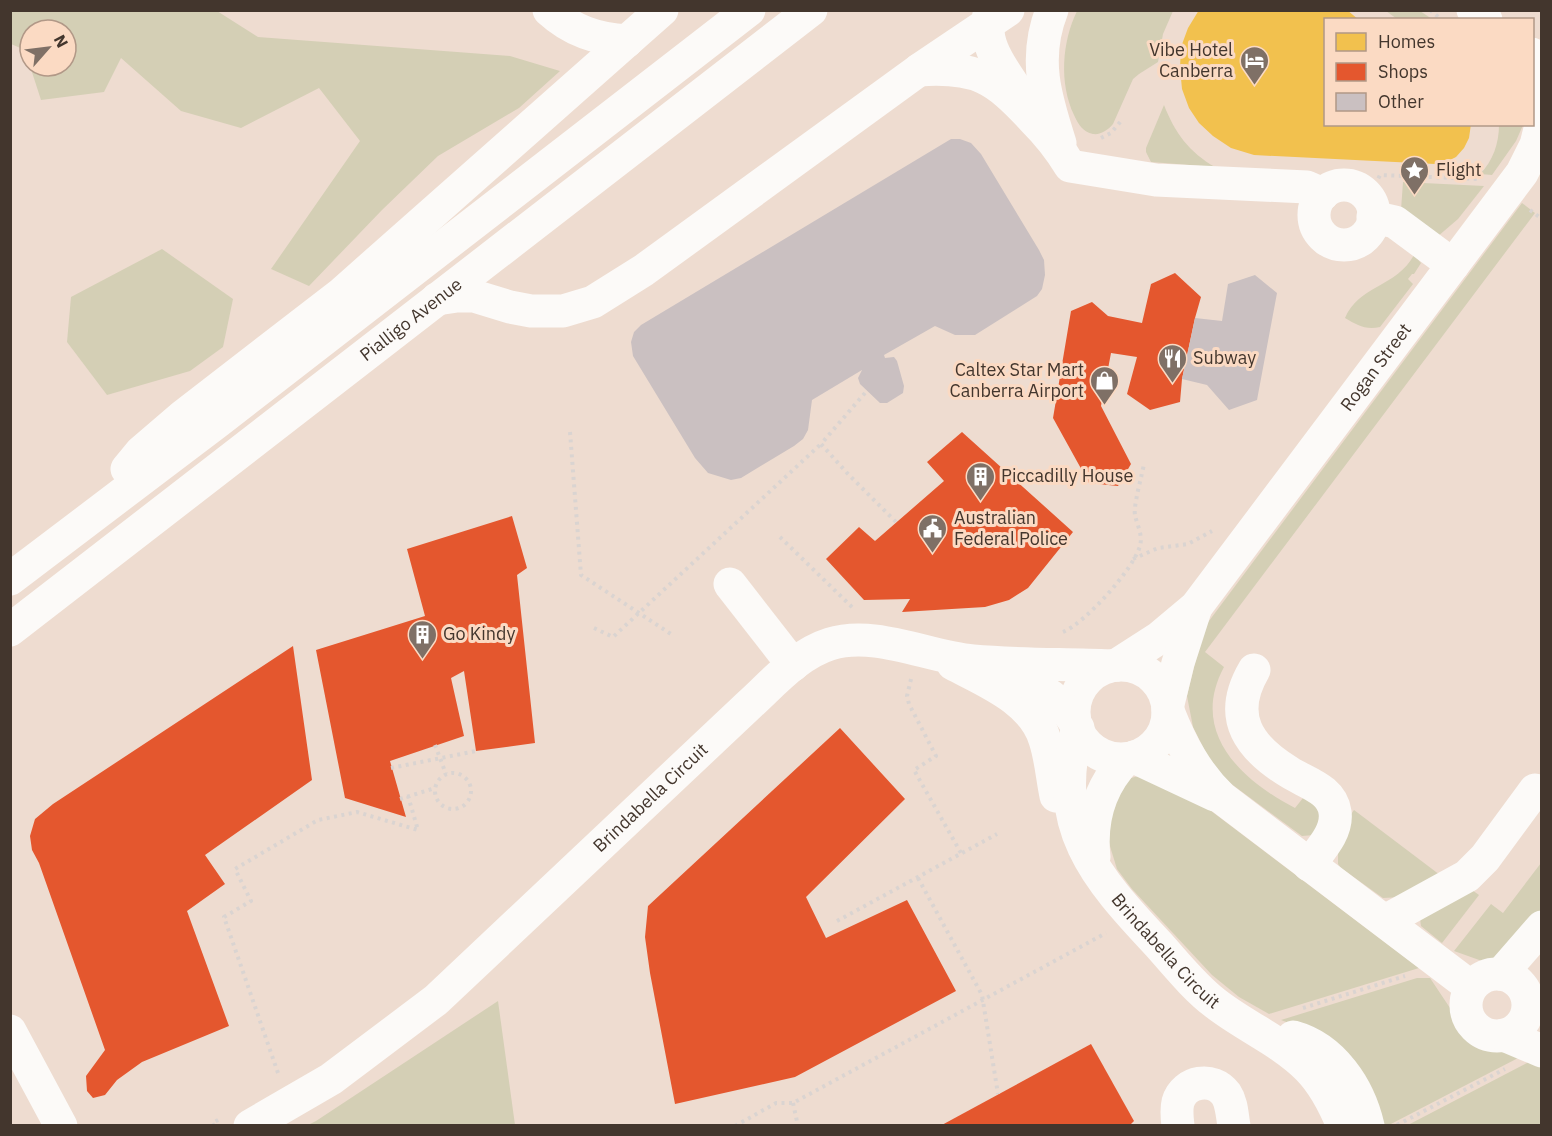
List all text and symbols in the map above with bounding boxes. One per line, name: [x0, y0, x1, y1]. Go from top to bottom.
north arrow: [18, 18, 78, 78]
legend: [1324, 18, 1534, 126]
text: Homes: [1378, 30, 1435, 53]
text: N: [50, 31, 73, 51]
place label: Vibe Hotel Canberra: [1149, 38, 1233, 82]
hotel icon: Vibe Hotel Canberra: [1238, 44, 1270, 86]
text: Shops: [1378, 60, 1428, 83]
text: Other: [1378, 90, 1424, 113]
place icon: Flight: [1399, 154, 1431, 196]
place label: Flight: [1436, 158, 1482, 181]
street label: Pialligo Avenue: [355, 272, 466, 366]
street label: Rogan Street: [1335, 318, 1416, 416]
restaurant icon: Subway: [1156, 342, 1188, 384]
place label: Subway: [1193, 346, 1256, 369]
place label: Caltex Star Mart Canberra Airport: [950, 358, 1084, 402]
shop icon: Caltex Star Mart Canberra Airport: [1089, 364, 1121, 406]
building icon: Piccadilly House: [964, 460, 996, 502]
place label: Piccadilly House: [1001, 464, 1134, 487]
place label: Australian Federal Police: [954, 506, 1068, 550]
public building icon: Australian Federal Police: [917, 512, 949, 554]
building icon: Go Kindy: [406, 618, 438, 660]
place label: Go Kindy: [443, 622, 515, 645]
street label: Brindabella Circuit: [588, 738, 713, 857]
street label: Brindabella Circuit: [1107, 888, 1225, 1014]

